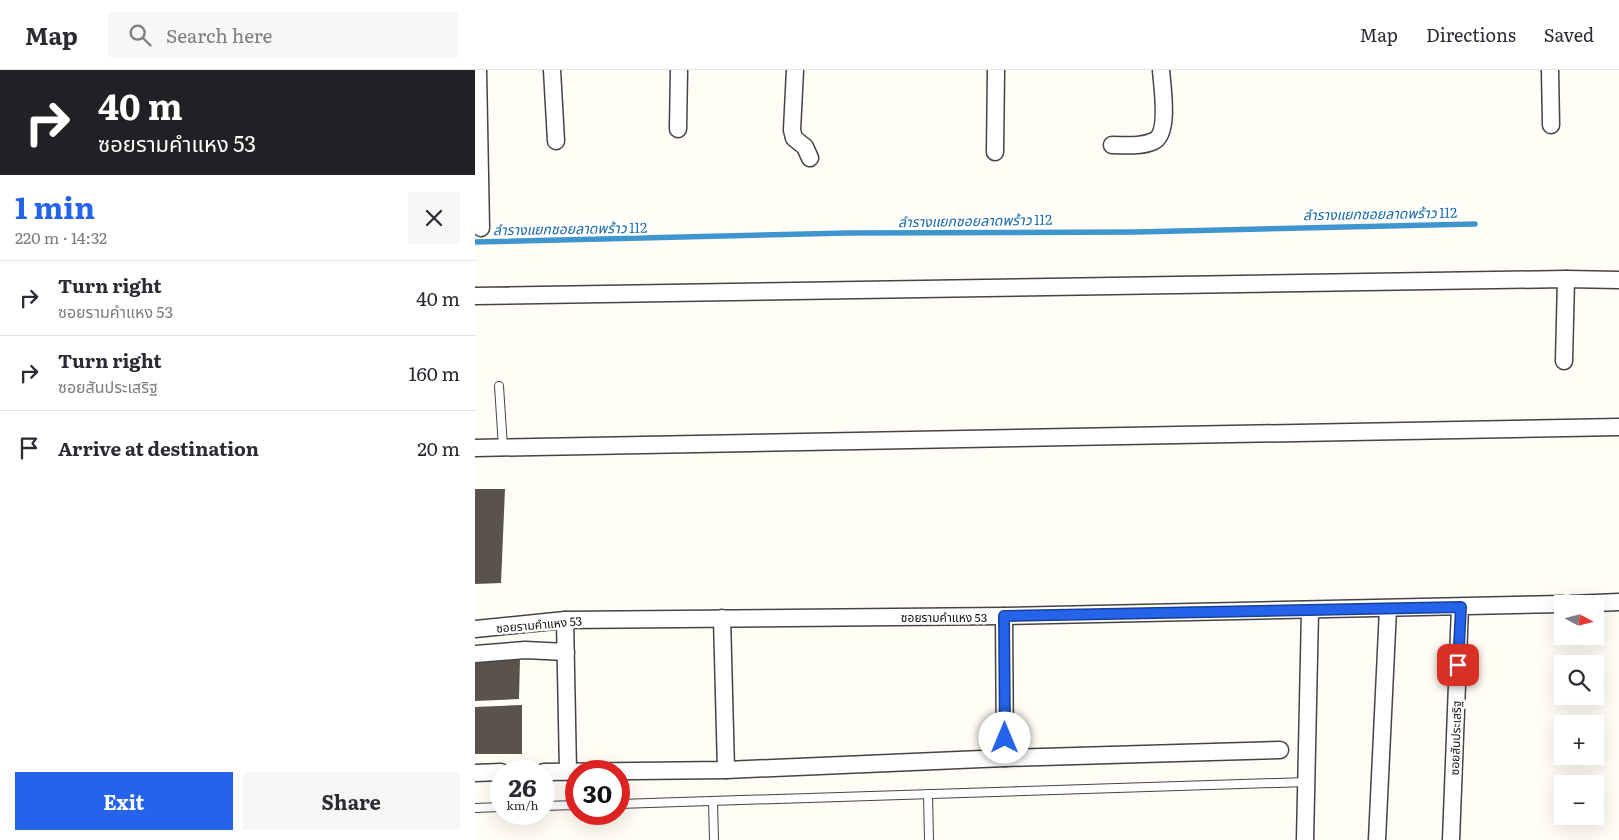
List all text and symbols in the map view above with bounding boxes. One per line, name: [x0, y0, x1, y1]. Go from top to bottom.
search box: [108, 12, 458, 57]
text: Map: [25, 17, 78, 52]
icon: search: [126, 21, 154, 49]
text: Search here: [166, 21, 272, 49]
text: Map: [1360, 21, 1398, 48]
text: Directions: [1426, 21, 1516, 48]
text: Saved: [1544, 21, 1594, 48]
text: 40 m: [98, 79, 183, 131]
icon: right: [15, 90, 80, 155]
text: ซอยรามคำแหง 53: [98, 126, 256, 159]
text: 1 min: [15, 184, 95, 228]
button: close: [408, 192, 460, 244]
water label: ลำรางแยกซอยลาดพร้าว 112: [1303, 202, 1457, 224]
water label: ลำรางแยกซอยลาดพร้าว 112: [898, 209, 1052, 231]
water label: ลำรางแยกซอยลาดพร้าว 112: [493, 217, 647, 239]
text: 220 m · 14:32: [15, 225, 107, 249]
text: Turn right: [58, 271, 162, 299]
icon: right: [15, 284, 43, 312]
text: 40 m: [416, 284, 460, 312]
text: ซอยรามคำแหง 53: [58, 299, 173, 323]
text: Turn right: [58, 346, 162, 374]
icon: right: [15, 359, 43, 387]
text: 160 m: [409, 359, 460, 387]
text: ซอยสันประเสริฐ: [58, 374, 158, 398]
icon: arrive: [15, 434, 43, 462]
text: Arrive at destination: [58, 434, 259, 462]
text: 20 m: [417, 434, 460, 462]
north arrow: [1554, 595, 1604, 645]
map controls: [1554, 595, 1604, 825]
street label: ซอยรามคำแหง 53: [901, 608, 987, 626]
street label: ซอยรามคำแหง 53: [495, 611, 583, 637]
pin: [1437, 644, 1479, 686]
icon: arrive: [1444, 651, 1472, 679]
button: search: [1554, 655, 1604, 705]
street label: ซอยสันประเสริฐ: [1445, 700, 1465, 776]
position arrow: [978, 711, 1030, 763]
button: +: [1554, 715, 1604, 765]
speed limit sign: 30: [565, 760, 630, 825]
text: 26: [508, 768, 537, 805]
button: Exit: [15, 772, 233, 830]
button: Share: [243, 772, 460, 830]
button: −: [1554, 775, 1604, 825]
text: km/h: [507, 796, 538, 814]

